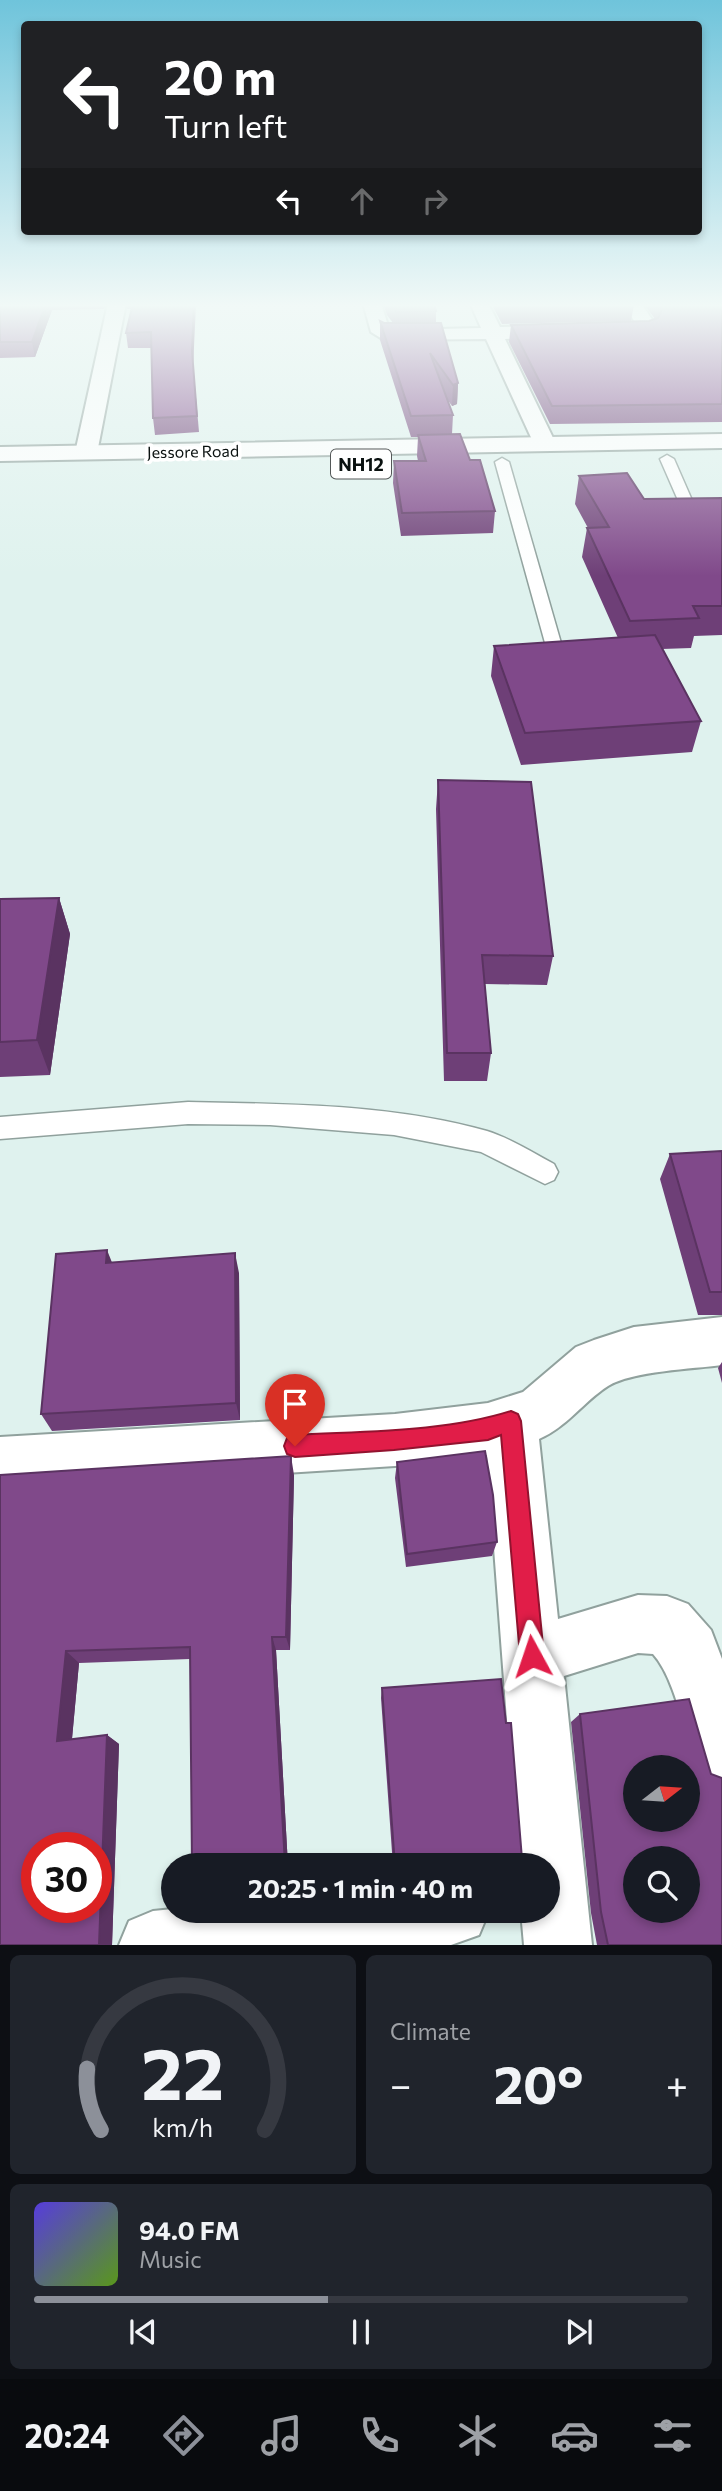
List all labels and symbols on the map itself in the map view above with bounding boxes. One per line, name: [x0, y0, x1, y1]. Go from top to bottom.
street label: Jessore Road: [147, 441, 239, 461]
road number: NH12: [331, 450, 391, 478]
pin: [265, 1374, 325, 1446]
position arrow: [495, 1619, 569, 1693]
north arrow: [623, 1755, 700, 1832]
speed limit sign: 30: [21, 1832, 112, 1923]

